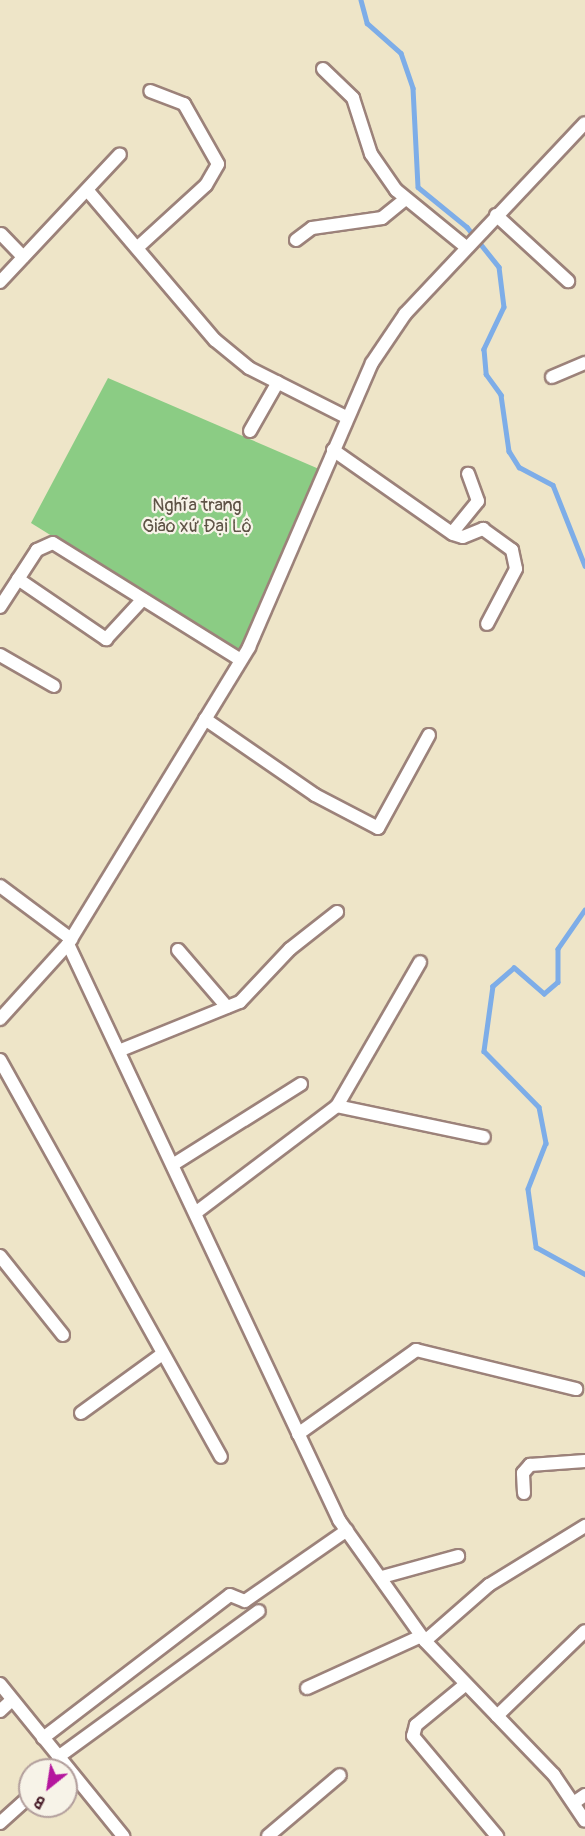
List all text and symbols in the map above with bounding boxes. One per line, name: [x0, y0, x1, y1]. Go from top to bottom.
park label: Nghĩa trang Giáo xứ Đại Lộ: [142, 496, 252, 538]
north arrow: [18, 1758, 78, 1818]
text: B: [31, 1791, 49, 1813]

